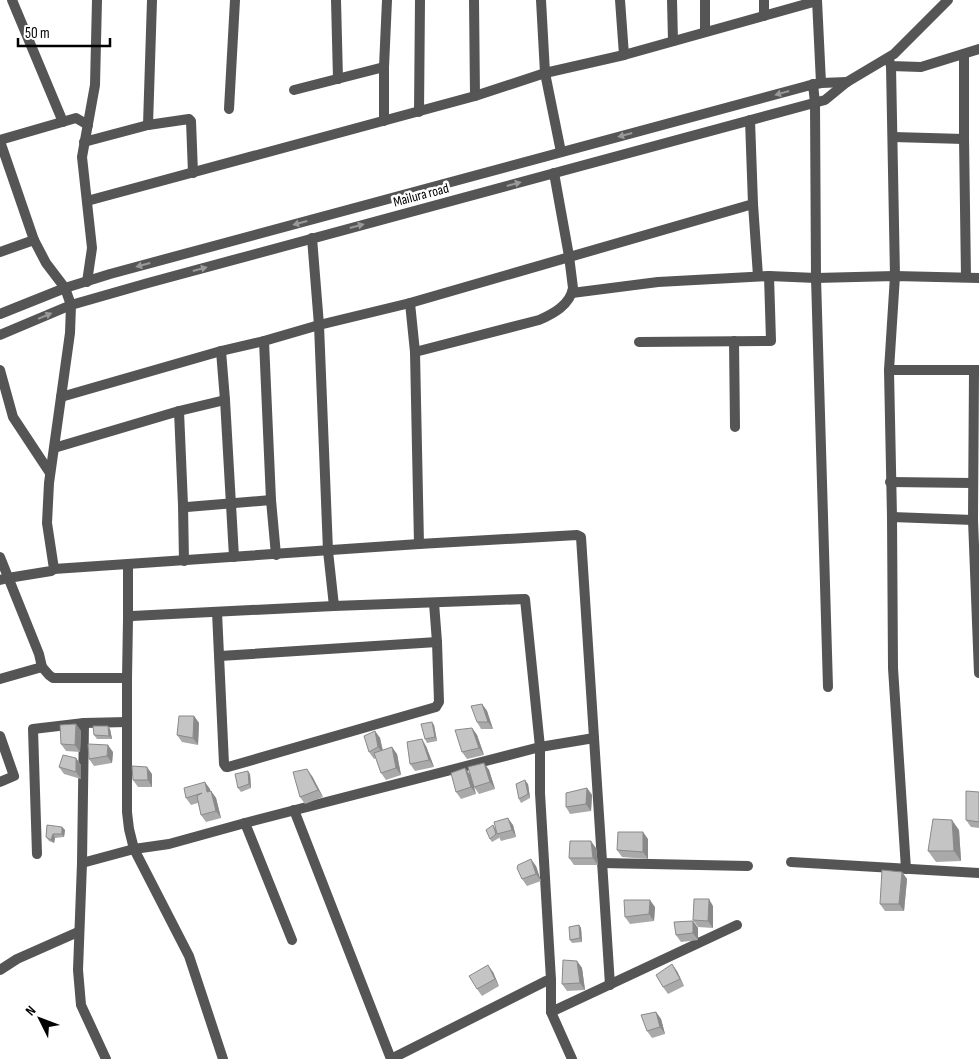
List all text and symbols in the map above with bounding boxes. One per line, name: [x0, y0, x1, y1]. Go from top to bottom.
scale bar: [18, 15, 110, 47]
text: 50 m: [25, 24, 50, 43]
one-way arrow: [775, 89, 790, 97]
one-way arrow: [618, 131, 633, 139]
street label: Mailura road: [391, 179, 451, 211]
one-way arrow: [506, 180, 522, 188]
one-way arrow: [292, 219, 307, 227]
one-way arrow: [350, 222, 365, 230]
one-way arrow: [135, 262, 150, 270]
one-way arrow: [193, 264, 208, 272]
one-way arrow: [38, 312, 52, 320]
north arrow: [15, 994, 65, 1044]
text: N: [22, 1002, 40, 1019]

